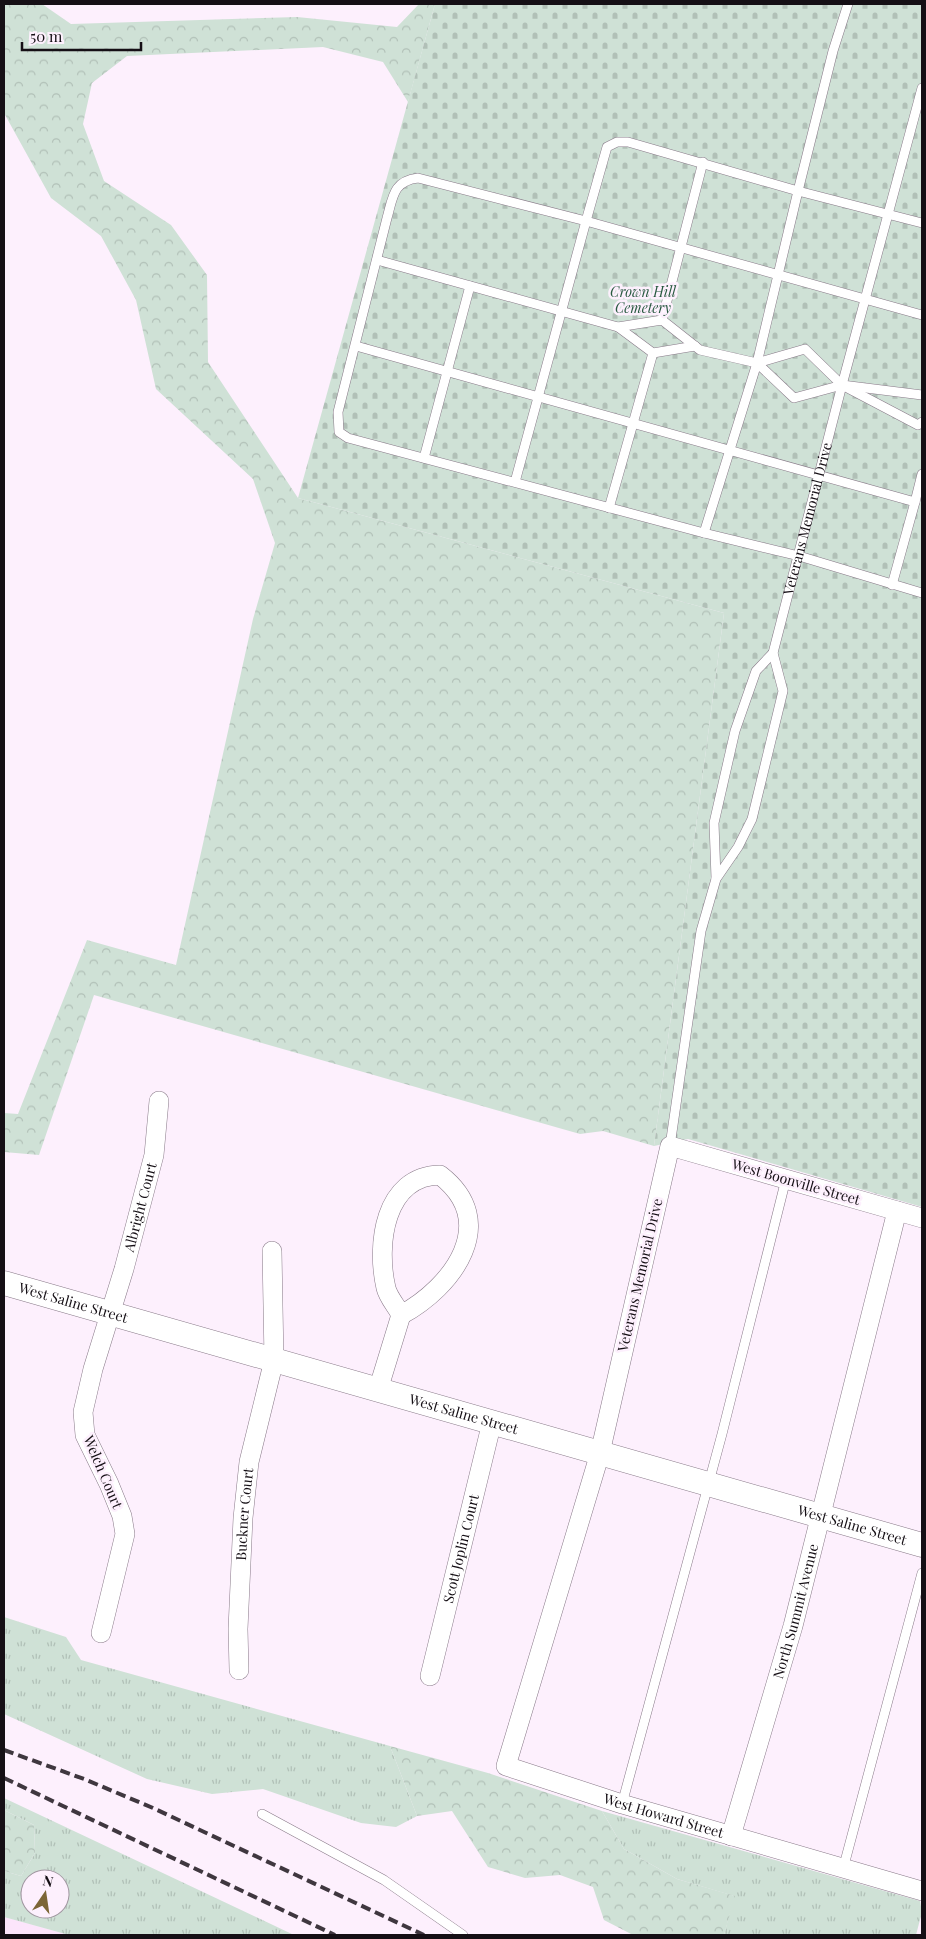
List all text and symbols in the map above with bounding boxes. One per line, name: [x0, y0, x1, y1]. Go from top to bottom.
scale bar: [22, 20, 141, 52]
text: 50 m: [30, 26, 63, 46]
park label: Crown Hill Cemetery: [610, 282, 677, 317]
street label: Veterans Memorial Drive: [778, 440, 836, 598]
street label: West Boonville Street: [729, 1154, 863, 1209]
street label: Albright Court: [119, 1159, 161, 1255]
street label: Veterans Memorial Drive: [612, 1196, 666, 1354]
street label: West Saline Street: [16, 1277, 131, 1327]
street label: West Saline Street: [406, 1389, 522, 1439]
street label: Welch Court: [79, 1431, 128, 1512]
street label: Buckner Court: [231, 1466, 257, 1561]
street label: Scott Joplin Court: [438, 1491, 483, 1605]
street label: West Saline Street: [795, 1500, 910, 1549]
street label: North Summit Avenue: [768, 1542, 822, 1681]
street label: West Howard Street: [600, 1788, 727, 1842]
north arrow: [20, 1869, 70, 1919]
text: N: [41, 1870, 55, 1891]

